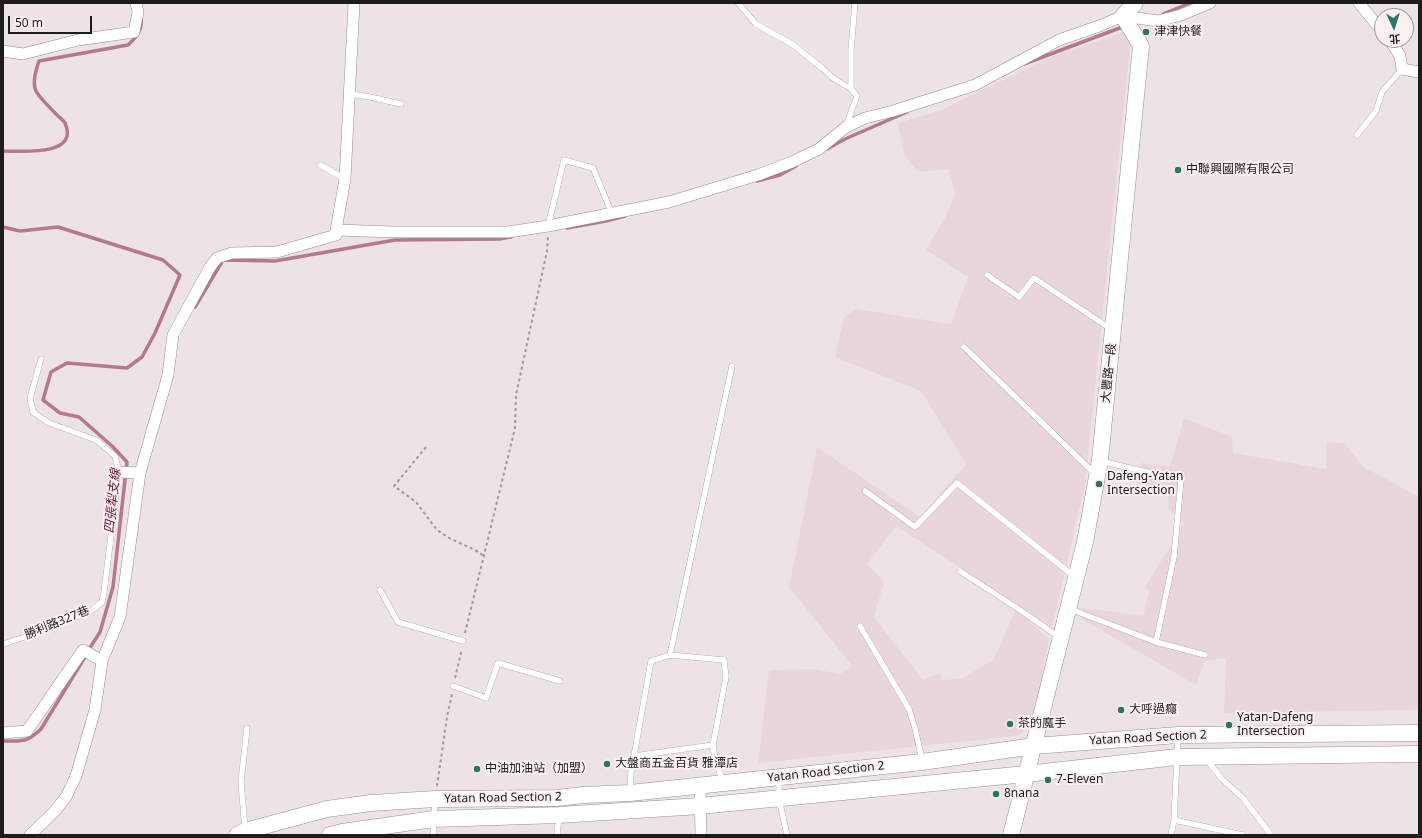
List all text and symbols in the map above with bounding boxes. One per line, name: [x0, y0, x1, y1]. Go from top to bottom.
scale bar: [10, 8, 94, 34]
north arrow: [1374, 8, 1414, 48]
text: 50 m: [15, 14, 43, 31]
place label: 津津快餐: [1154, 25, 1202, 39]
marker: 津津快餐: [1141, 27, 1151, 37]
text: 北: [1389, 32, 1401, 47]
place label: 中聯興國際有限公司: [1186, 163, 1294, 177]
marker: 中聯興國際有限公司: [1173, 165, 1183, 175]
street label: 大豐路一段: [1099, 342, 1119, 404]
water label: 四張犁支線: [102, 468, 124, 534]
place label: Dafeng-Yatan Intersection: [1107, 470, 1183, 498]
marker: Dafeng-Yatan Intersection: [1094, 479, 1104, 489]
street label: 勝利路327巷: [23, 603, 91, 643]
place label: 大呼過癮: [1129, 703, 1177, 717]
marker: 大呼過癮: [1116, 705, 1126, 715]
place label: Yatan-Dafeng Intersection: [1237, 711, 1313, 739]
place label: 茶的魔手: [1018, 717, 1066, 731]
marker: 茶的魔手: [1005, 719, 1015, 729]
marker: Yatan-Dafeng Intersection: [1224, 720, 1234, 730]
street label: Yatan Road Section 2: [1089, 728, 1207, 748]
place label: 大盤商五金百貨 雅潭店: [615, 757, 738, 771]
marker: 大盤商五金百貨 雅潭店: [602, 759, 612, 769]
street label: Yatan Road Section 2: [767, 759, 885, 785]
place label: 中油加油站（加盟）: [485, 762, 593, 776]
marker: 中油加油站（加盟）: [472, 764, 482, 774]
place label: 7-Eleven: [1056, 773, 1103, 787]
marker: 7-Eleven: [1043, 775, 1053, 785]
place label: 8nana: [1004, 787, 1039, 801]
marker: 8nana: [991, 789, 1001, 799]
street label: Yatan Road Section 2: [444, 790, 562, 806]

